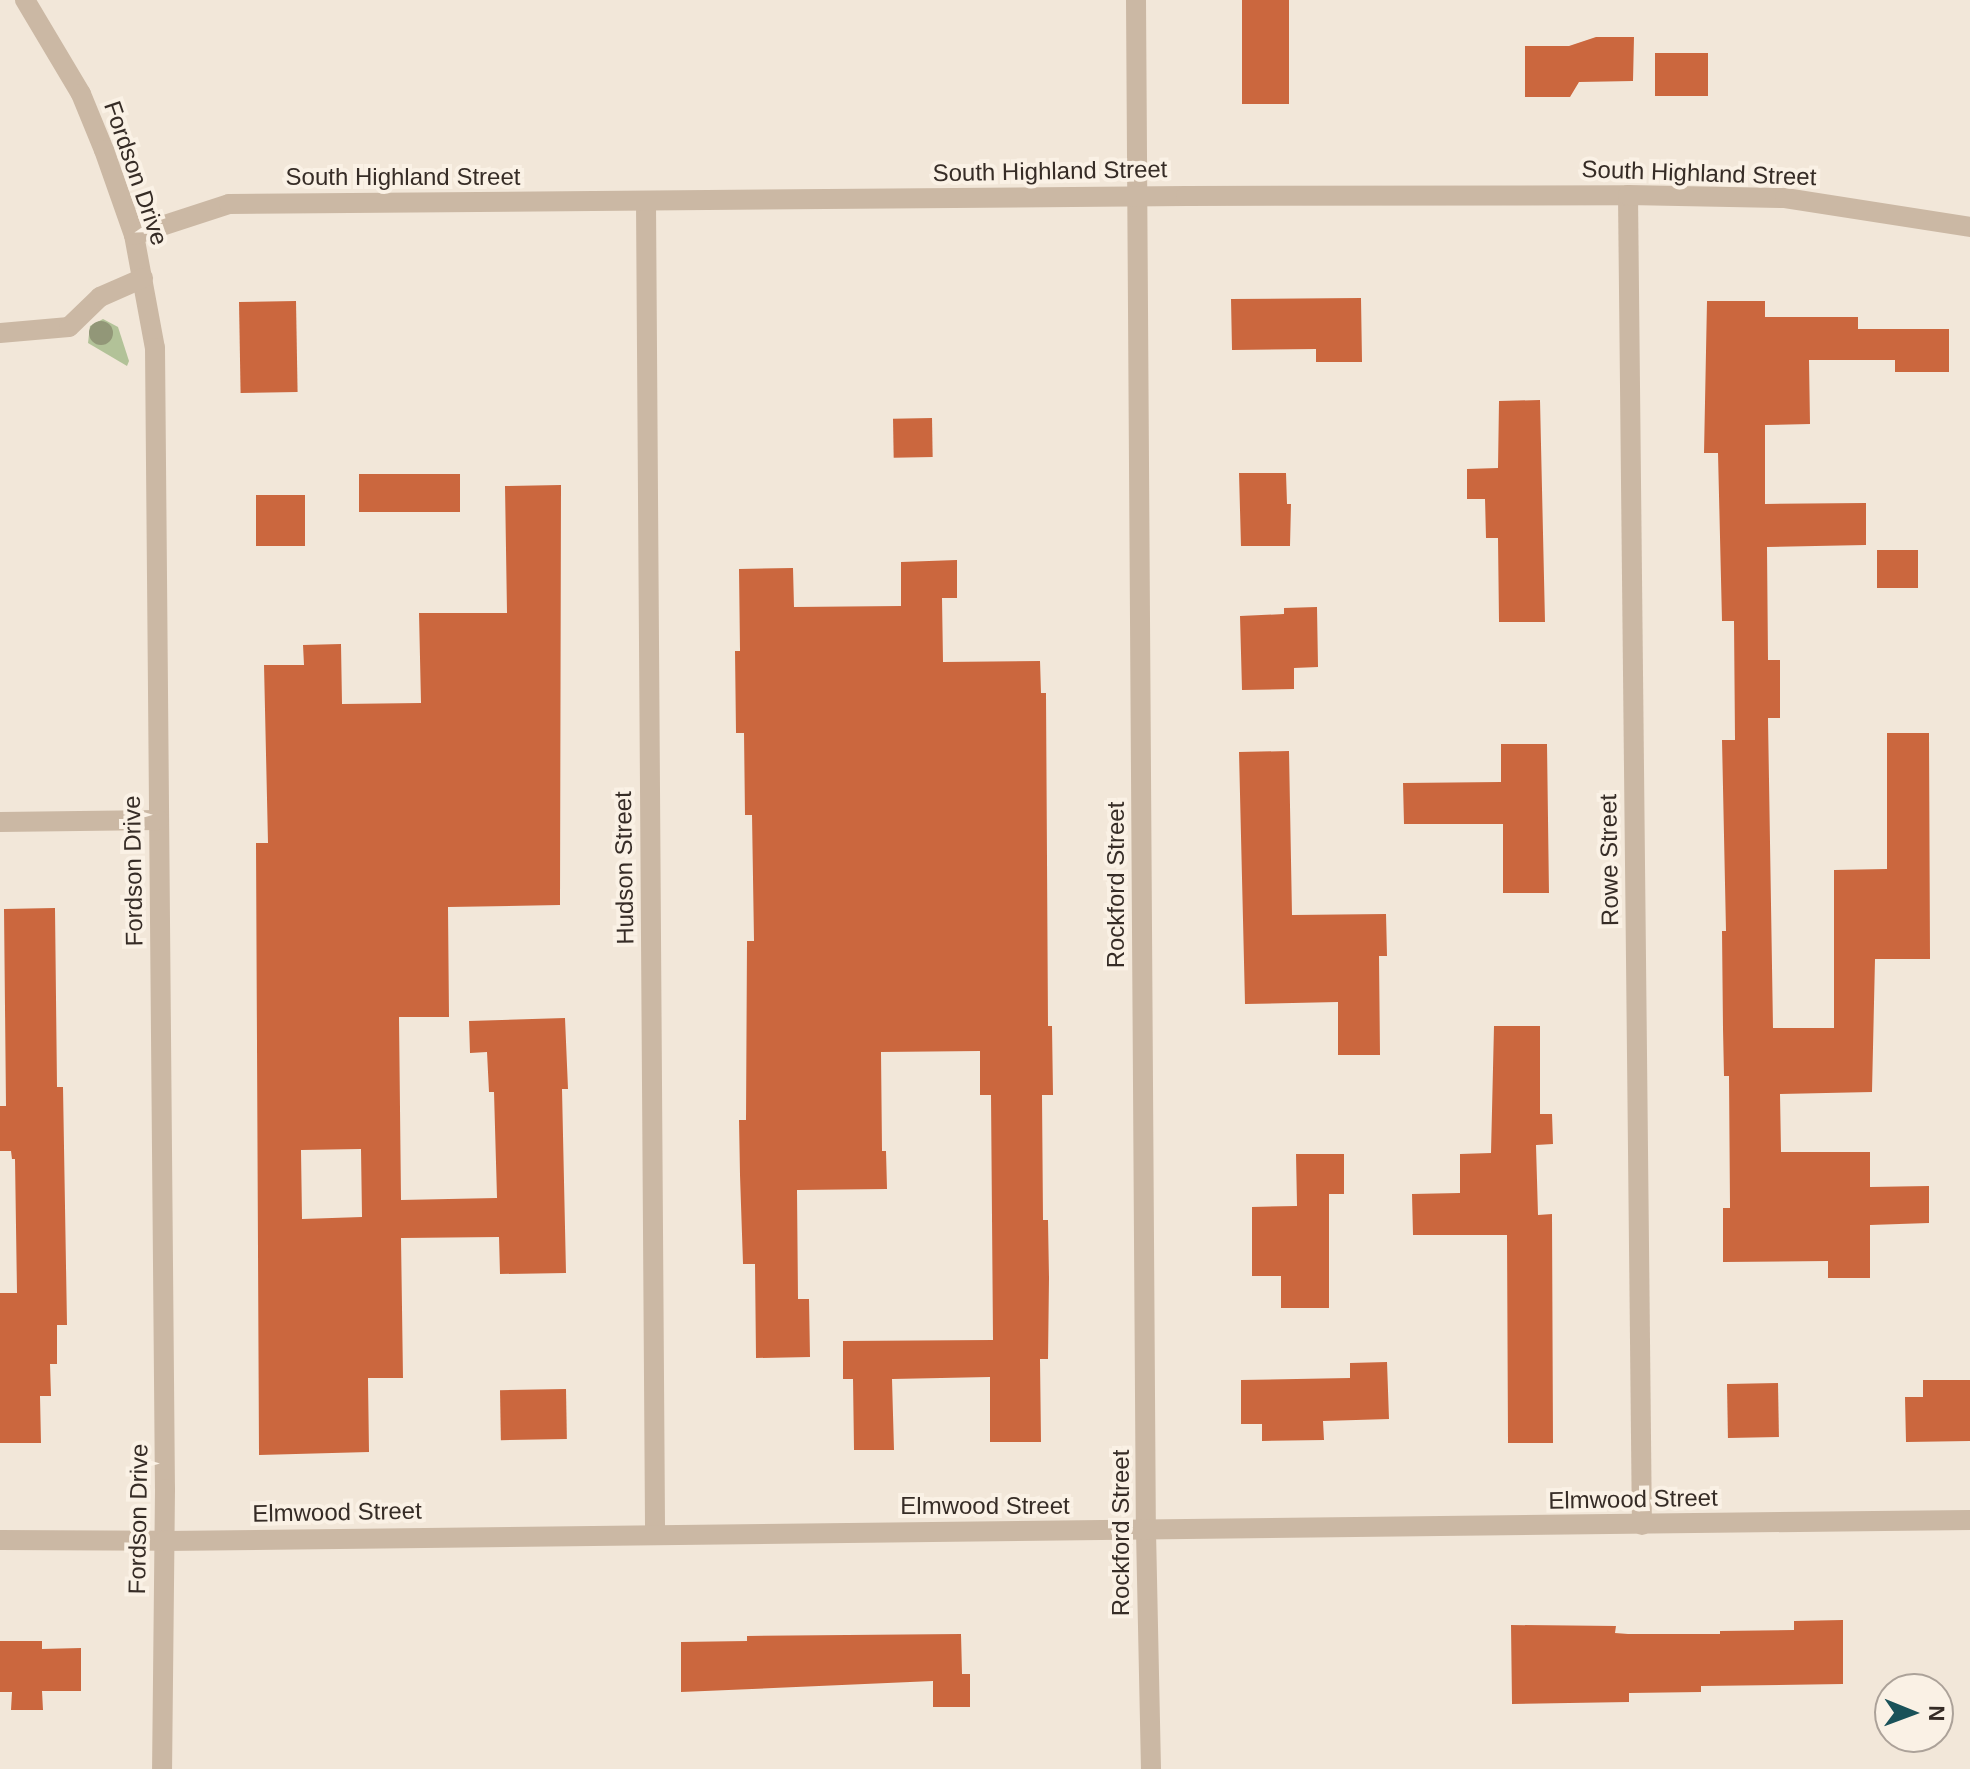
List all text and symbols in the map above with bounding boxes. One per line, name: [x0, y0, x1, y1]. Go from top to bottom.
street label: Fordson Drive: [98, 97, 174, 249]
street label: South Highland Street: [932, 155, 1168, 187]
street label: South Highland Street: [1581, 155, 1817, 191]
street label: South Highland Street: [286, 163, 520, 191]
street label: Hudson Street: [608, 791, 640, 945]
street label: Rowe Street: [1593, 794, 1625, 926]
street label: Fordson Drive: [117, 795, 149, 947]
street label: Rockford Street: [1102, 802, 1130, 968]
street label: Fordson Drive: [122, 1443, 154, 1595]
street label: Rockford Street: [1107, 1450, 1135, 1616]
street label: Elmwood Street: [1548, 1483, 1718, 1515]
street label: Elmwood Street: [900, 1492, 1070, 1520]
street label: Elmwood Street: [252, 1496, 422, 1528]
north arrow: [1874, 1673, 1954, 1753]
text: N: [1924, 1705, 1949, 1722]

